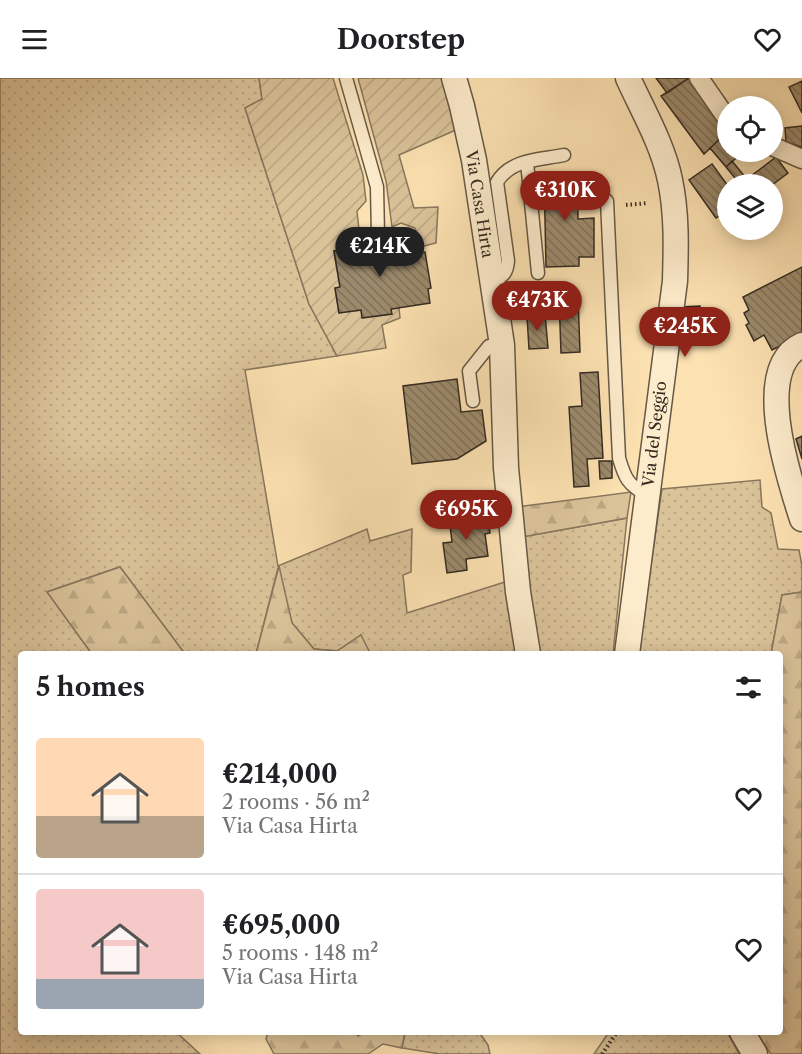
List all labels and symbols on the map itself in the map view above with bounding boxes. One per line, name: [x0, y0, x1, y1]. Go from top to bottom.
street label: Via Casa Hirta: [461, 148, 498, 260]
pin: €310K: [523, 171, 607, 222]
pin: €214K: [338, 227, 422, 278]
pin: €473K: [495, 281, 579, 332]
pin: €245K: [643, 307, 727, 358]
street label: Via del Seggio: [637, 380, 670, 489]
pin: €695K: [424, 490, 508, 541]

